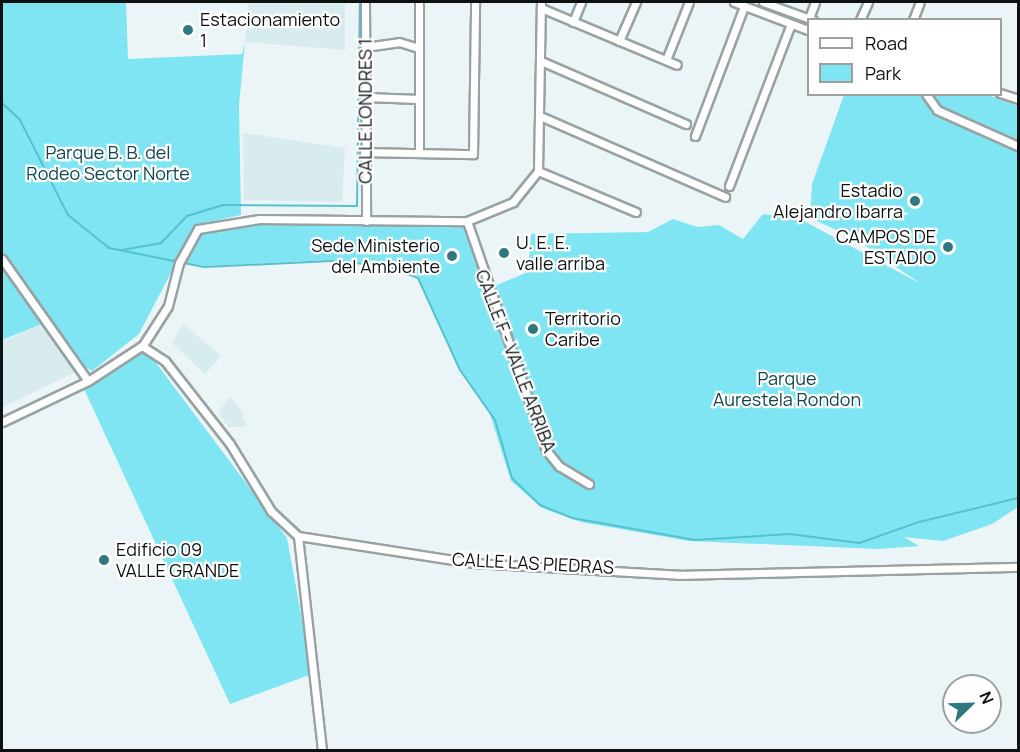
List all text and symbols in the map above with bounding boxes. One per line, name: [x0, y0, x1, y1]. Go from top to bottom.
place label: Estacionamiento 1: [200, 9, 340, 52]
legend: [807, 18, 1002, 96]
marker: Estacionamiento 1: [181, 23, 195, 37]
text: Road: [865, 31, 908, 55]
street label: CALLE LONDRES 1: [354, 38, 376, 184]
text: Park: [865, 61, 901, 85]
park label: Parque B. B. del Rodeo Sector Norte: [26, 142, 190, 184]
place label: Estadio Alejandro Ibarra: [773, 180, 903, 222]
marker: Estadio Alejandro Ibarra: [908, 194, 922, 208]
place label: CAMPOS DE ESTADIO: [836, 226, 936, 268]
place label: U. E. E. valle arriba: [516, 232, 605, 274]
place label: Sede Ministerio del Ambiente: [311, 235, 440, 278]
marker: CAMPOS DE ESTADIO: [941, 240, 955, 254]
marker: U. E. E. valle arriba: [497, 246, 511, 260]
marker: Sede Ministerio del Ambiente: [445, 249, 459, 263]
street label: CALLE F - VALLE ARRIBA: [471, 267, 561, 455]
place label: Territorio Caribe: [545, 308, 621, 350]
marker: Territorio Caribe: [526, 322, 540, 336]
park label: Parque Aurestela Rondon: [713, 368, 861, 410]
place label: Edificio 09 VALLE GRANDE: [116, 539, 239, 582]
street label: CALLE LAS PIEDRAS: [452, 548, 614, 578]
marker: Edificio 09 VALLE GRANDE: [97, 553, 111, 567]
north arrow: [942, 674, 1002, 734]
text: N: [974, 688, 999, 707]

